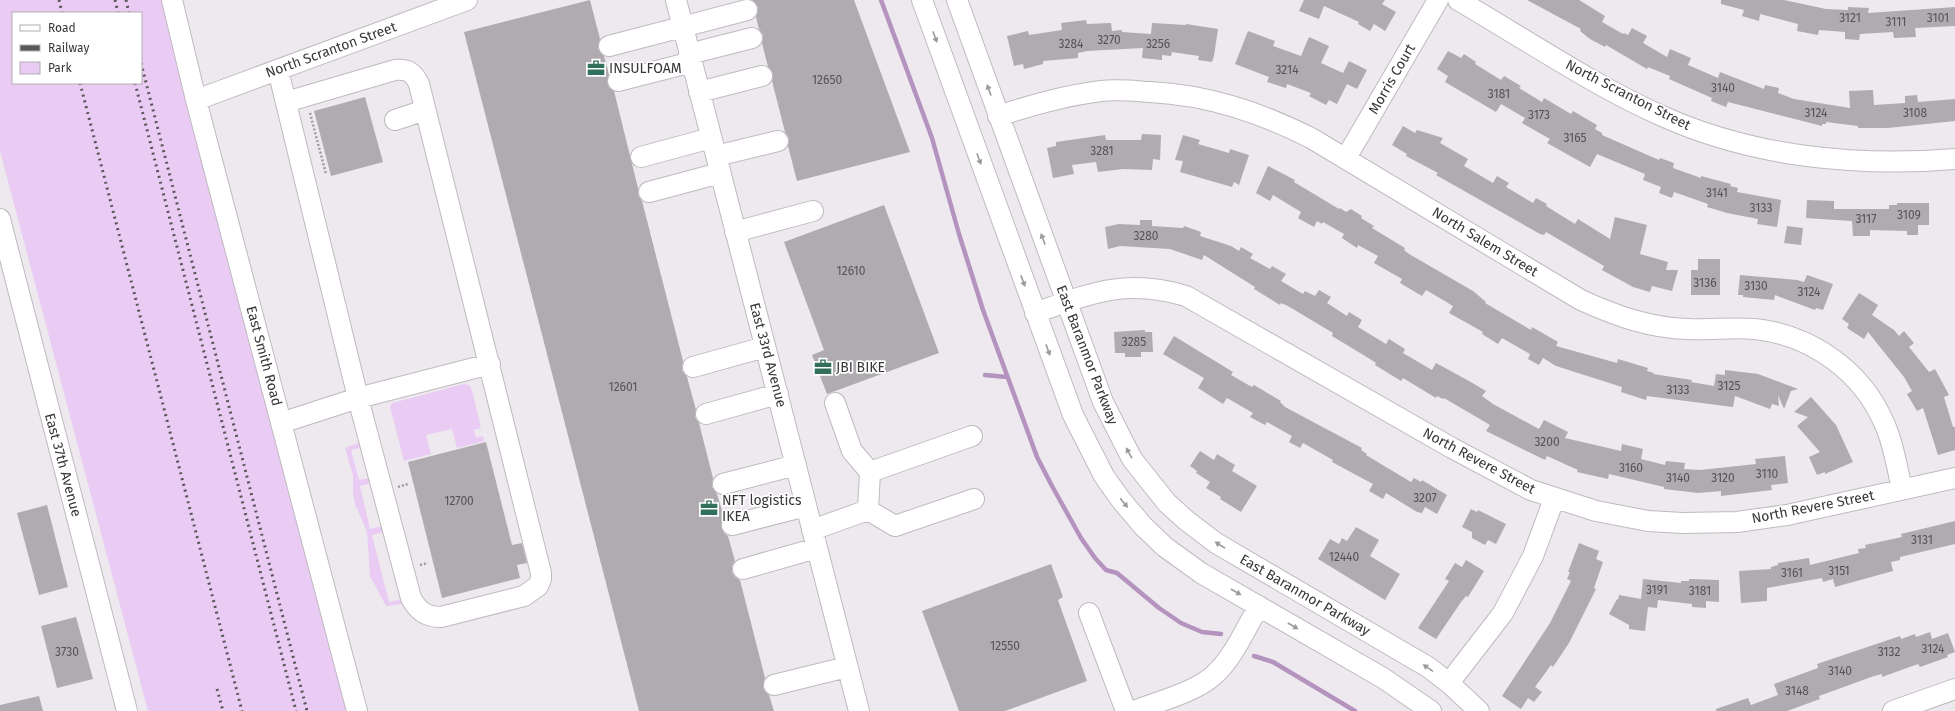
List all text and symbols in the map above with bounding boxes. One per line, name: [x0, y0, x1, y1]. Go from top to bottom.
house number: 3121: [1839, 11, 1861, 25]
house number: 3101: [1927, 11, 1949, 25]
legend: [12, 12, 142, 84]
house number: 3111: [1886, 15, 1906, 29]
street label: North Scranton Street: [263, 18, 400, 82]
text: Road: [48, 21, 76, 35]
one-way arrow: [932, 31, 938, 43]
house number: 3270: [1097, 33, 1121, 47]
house number: 3284: [1059, 37, 1084, 51]
house number: 3256: [1146, 37, 1170, 51]
street label: Morris Court: [1365, 40, 1419, 117]
text: Railway: [48, 41, 89, 55]
street label: North Scranton Street: [1563, 56, 1694, 134]
office icon: INSULFOAM: [586, 58, 606, 78]
place label: INSULFOAM: [609, 60, 682, 77]
text: Park: [48, 61, 72, 75]
house number: 3214: [1275, 63, 1299, 77]
house number: 12650: [812, 73, 842, 87]
house number: 3140: [1711, 81, 1735, 95]
one-way arrow: [986, 84, 992, 96]
house number: 3181: [1488, 87, 1510, 101]
house number: 3124: [1805, 106, 1828, 120]
house number: 3108: [1903, 106, 1927, 120]
house number: 3173: [1528, 108, 1550, 122]
house number: 3165: [1563, 131, 1587, 145]
house number: 3281: [1090, 144, 1114, 158]
one-way arrow: [976, 154, 982, 166]
house number: 3141: [1706, 186, 1728, 200]
house number: 3133: [1750, 201, 1772, 215]
street label: North Salem Street: [1429, 204, 1542, 281]
house number: 3109: [1897, 208, 1921, 222]
house number: 3117: [1855, 212, 1877, 226]
house number: 3280: [1133, 229, 1159, 243]
one-way arrow: [1039, 232, 1045, 244]
house number: 12610: [837, 264, 866, 278]
one-way arrow: [1021, 276, 1027, 288]
house number: 3136: [1693, 276, 1717, 290]
house number: 3130: [1744, 279, 1768, 293]
street label: East Baranmor Parkway: [1053, 283, 1121, 427]
house number: 3124: [1798, 285, 1821, 299]
street label: East 33rd Avenue: [746, 301, 790, 409]
street label: East Smith Road: [242, 304, 286, 408]
house number: 3285: [1122, 335, 1146, 349]
one-way arrow: [1046, 344, 1052, 356]
office icon: JBI BIKE: [813, 357, 833, 377]
place label: JBI BIKE: [836, 359, 885, 376]
house number: 3125: [1718, 379, 1740, 393]
house number: 12601: [608, 380, 638, 394]
house number: 3133: [1667, 383, 1689, 397]
street label: East 37th Avenue: [41, 411, 85, 519]
street label: North Revere Street: [1420, 424, 1539, 498]
house number: 3200: [1534, 435, 1560, 449]
one-way arrow: [1126, 447, 1132, 459]
house number: 3160: [1619, 461, 1643, 475]
house number: 3110: [1756, 467, 1779, 481]
house number: 3140: [1666, 471, 1690, 485]
house number: 3120: [1711, 471, 1735, 485]
street label: North Revere Street: [1750, 487, 1877, 527]
house number: 3207: [1413, 491, 1437, 505]
place label: NFT logistics IKEA: [722, 492, 802, 525]
house number: 12700: [444, 494, 474, 508]
office icon: NFT logistics IKEA: [699, 498, 719, 518]
one-way arrow: [1119, 498, 1128, 509]
house number: 3131: [1911, 533, 1933, 547]
one-way arrow: [1214, 541, 1226, 548]
house number: 12440: [1329, 550, 1359, 564]
street label: East Baranmor Parkway: [1237, 551, 1373, 639]
house number: 3151: [1828, 564, 1850, 578]
house number: 3161: [1781, 566, 1803, 580]
house number: 3191: [1646, 583, 1668, 597]
house number: 3181: [1689, 584, 1711, 598]
one-way arrow: [1230, 589, 1241, 596]
one-way arrow: [1287, 622, 1299, 629]
house number: 12550: [990, 639, 1020, 653]
house number: 3124: [1922, 642, 1945, 656]
house number: 3730: [55, 645, 79, 659]
house number: 3132: [1878, 645, 1900, 659]
one-way arrow: [1423, 664, 1433, 672]
house number: 3140: [1828, 664, 1852, 678]
house number: 3148: [1785, 684, 1809, 698]

